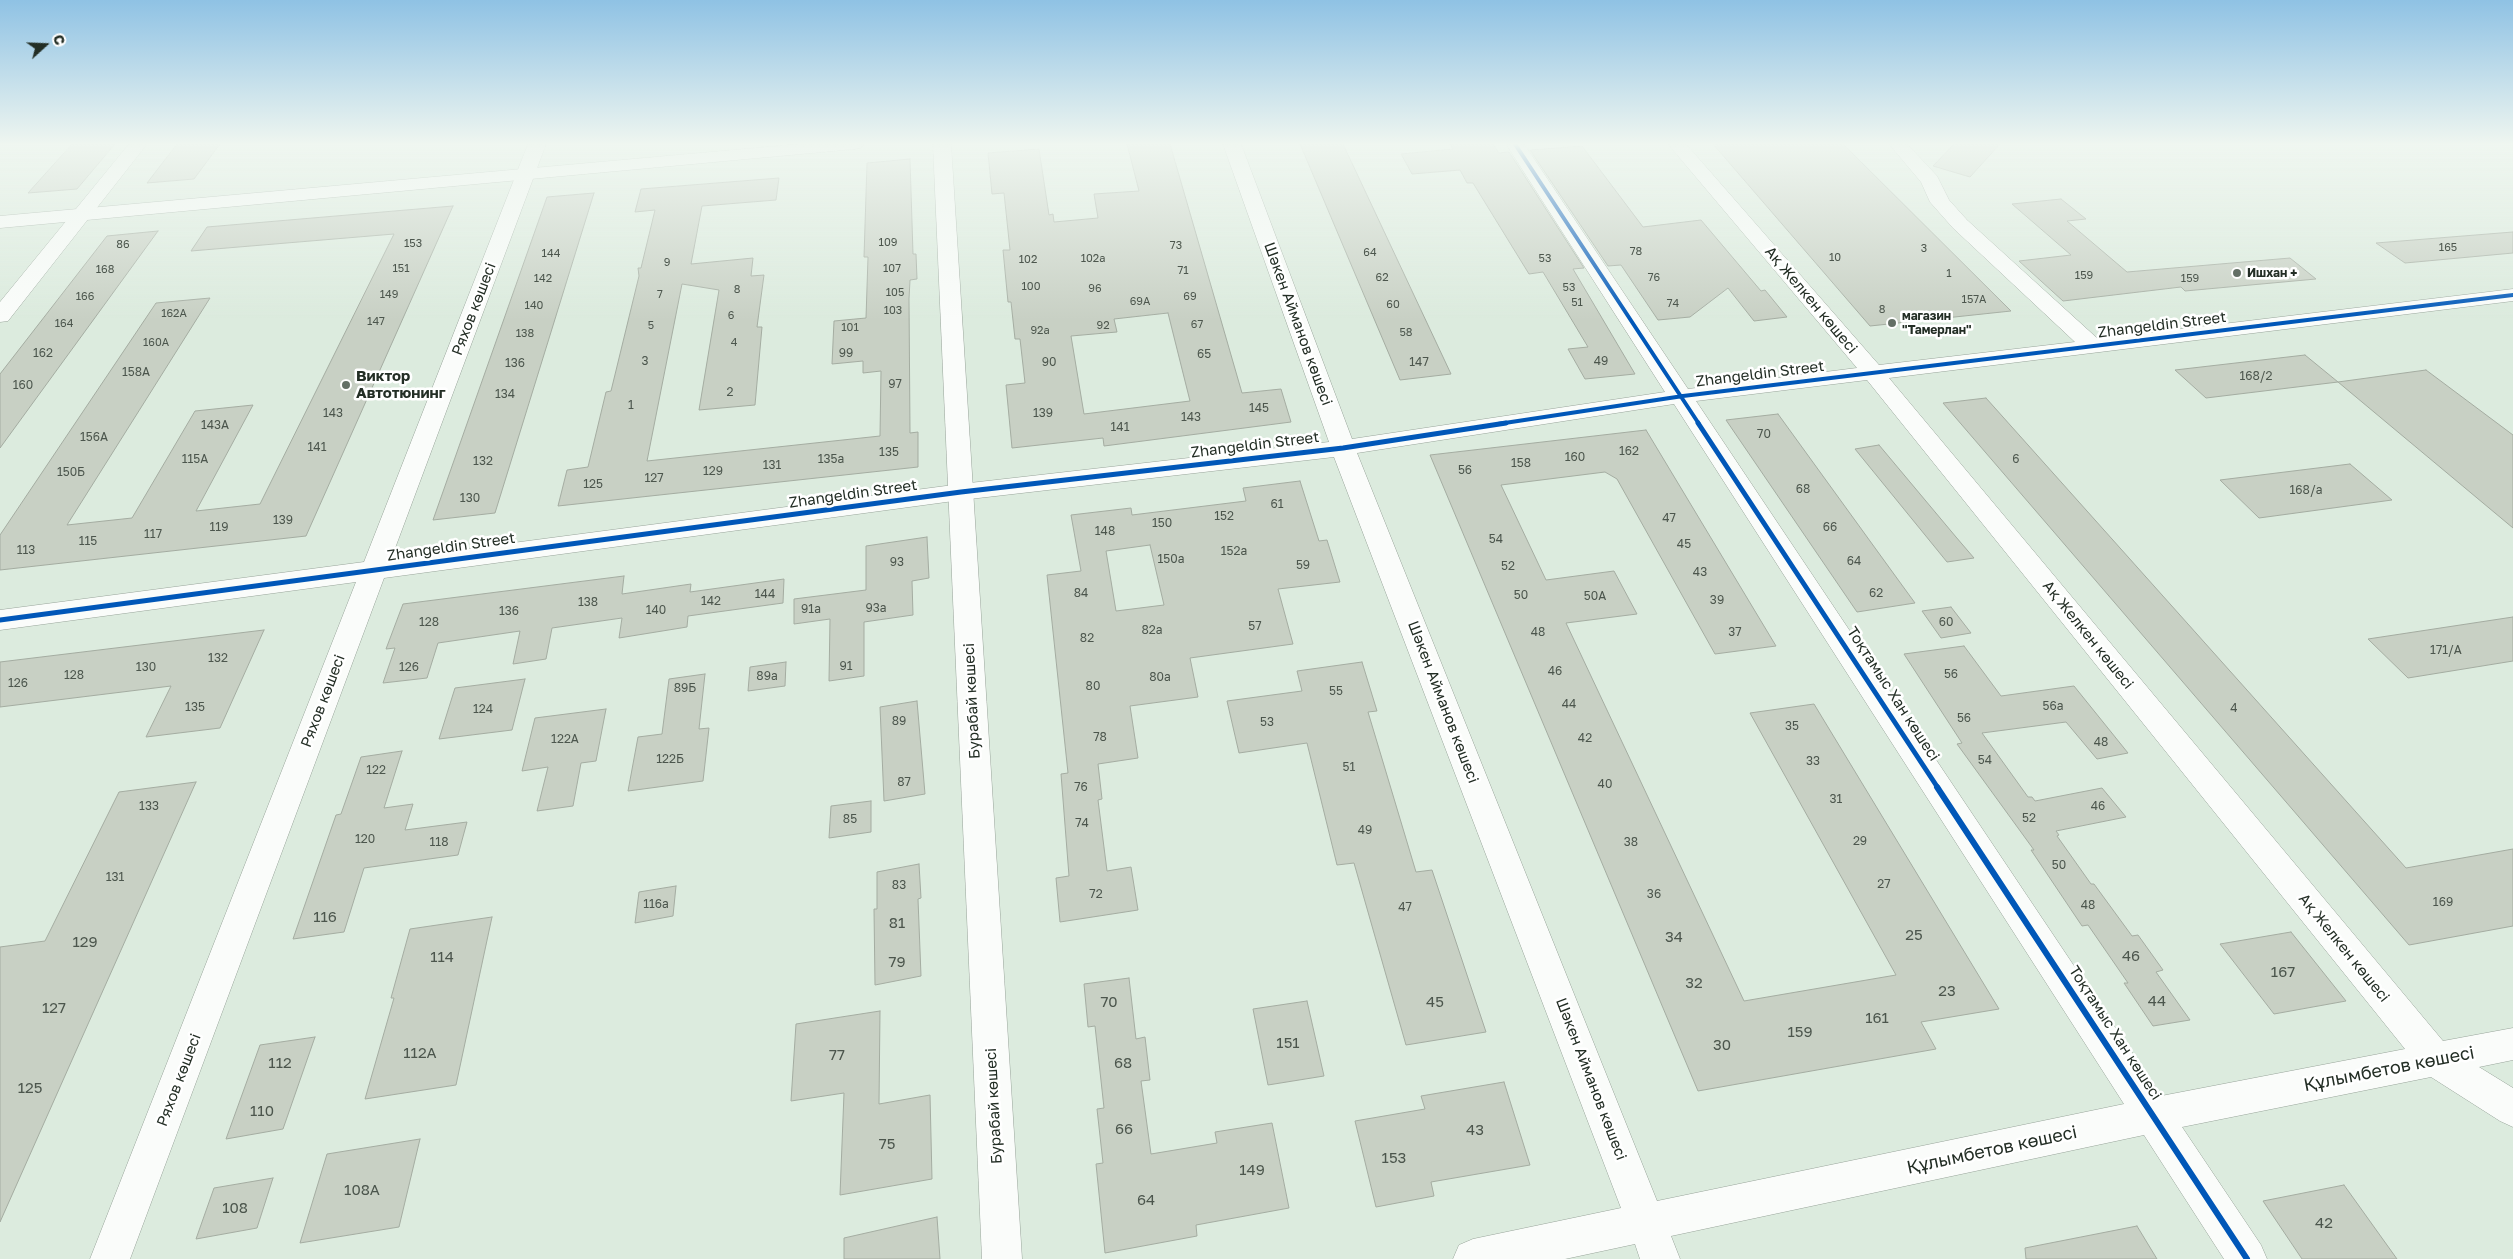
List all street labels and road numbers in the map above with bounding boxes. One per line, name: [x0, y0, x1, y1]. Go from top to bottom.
street label: Шәкен Айманов көшесі: [1260, 240, 1336, 408]
street label: Ақ Желкен көшесі: [1761, 243, 1861, 357]
street label: Ряхов көшесі: [448, 260, 500, 358]
street label: Zhangeldin Street: [2097, 308, 2227, 342]
street label: Zhangeldin Street: [1695, 357, 1825, 391]
street label: Zhangeldin Street: [1190, 428, 1320, 462]
street label: Zhangeldin Street: [788, 476, 918, 512]
street label: Zhangeldin Street: [386, 529, 516, 565]
street label: Ақ Желкен көшесі: [2039, 577, 2137, 693]
street label: Шәкен Айманов көшесі: [1404, 618, 1482, 786]
street label: Тоқтамыс Хан көшесі: [1843, 624, 1943, 764]
street label: Бурабай көшесі: [960, 642, 984, 760]
street label: Ряхов көшесі: [297, 652, 349, 750]
street label: Ақ Желкен көшесі: [2295, 890, 2393, 1006]
street label: Тоқтамыс Хан көшесі: [2065, 963, 2165, 1103]
street label: Шәкен Айманов көшесі: [1552, 995, 1630, 1163]
street label: Ряхов көшесі: [153, 1031, 205, 1129]
street label: Құлымбетов көшесі: [2302, 1042, 2476, 1096]
street label: Бурабай көшесі: [982, 1047, 1006, 1165]
street label: Құлымбетов көшесі: [1905, 1121, 2079, 1179]

